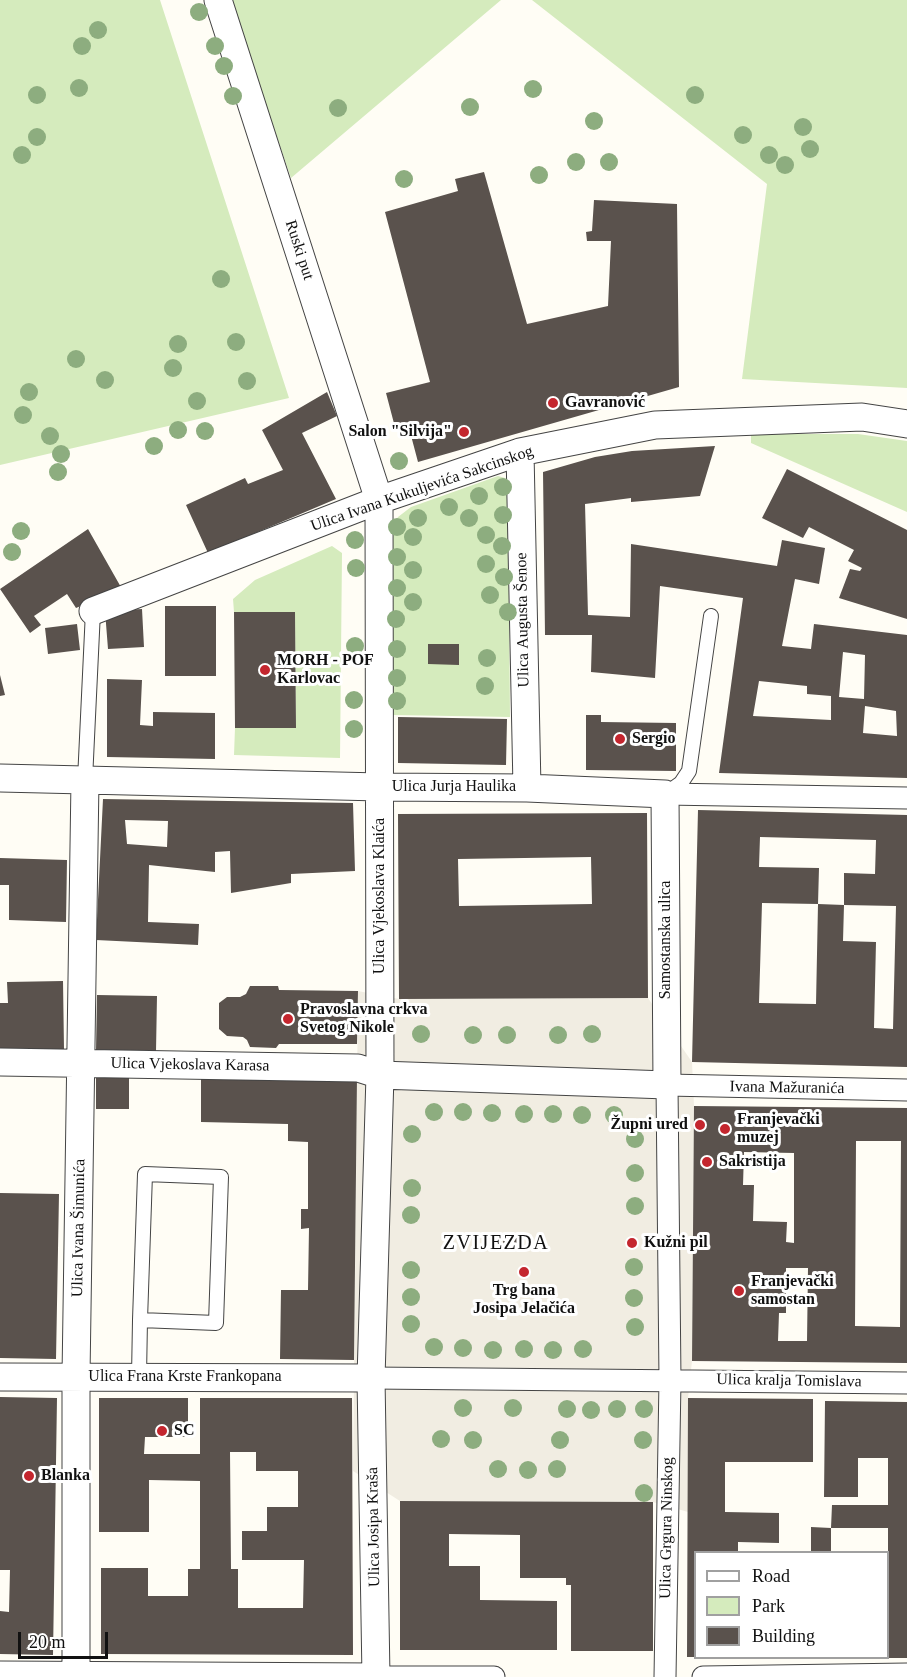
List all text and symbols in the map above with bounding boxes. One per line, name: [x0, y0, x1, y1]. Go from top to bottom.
street label: Ruski put: [280, 218, 318, 282]
place label: Gavranović: [565, 393, 645, 413]
marker: Gavranović: [546, 396, 560, 410]
place label: Salon "Silvija": [348, 422, 452, 442]
marker: Salon "Silvija": [457, 425, 471, 439]
street label: Ulica Ivana Kukuljevića Sakcinskog: [308, 442, 536, 536]
street label: Ulica Augusta Šenoe: [512, 552, 534, 688]
place label: MORH - POF Karlovac: [277, 651, 374, 689]
marker: MORH - POF Karlovac: [258, 663, 272, 677]
place label: Sergio: [632, 729, 676, 749]
marker: Sergio: [613, 732, 627, 746]
street label: Ulica Jurja Haulika: [392, 777, 516, 797]
street label: Ulica Vjekoslava Klaića: [370, 818, 390, 974]
street label: Samostanska ulica: [656, 881, 676, 999]
place label: Pravoslavna crkva Svetog Nikole: [300, 1000, 428, 1038]
marker: Pravoslavna crkva Svetog Nikole: [281, 1012, 295, 1026]
street label: Ulica Vjekoslava Karasa: [110, 1054, 270, 1076]
street label: Ivana Mažuranića: [729, 1077, 845, 1099]
place label: Franjevački muzej: [737, 1110, 820, 1148]
place label: Župni ured: [610, 1115, 688, 1135]
marker: Župni ured: [693, 1118, 707, 1132]
marker: Franjevački muzej: [718, 1122, 732, 1136]
place label: Sakristija: [719, 1152, 786, 1172]
marker: Sakristija: [700, 1155, 714, 1169]
street label: Ulica Ivana Šimunića: [68, 1159, 90, 1297]
district label: ZVIJEZDA: [443, 1232, 549, 1256]
place label: Kužni pil: [644, 1233, 708, 1253]
marker: Kužni pil: [625, 1236, 639, 1250]
marker: Trg bana Josipa Jelačića: [517, 1265, 531, 1279]
place label: Franjevački samostan: [751, 1272, 834, 1310]
place label: Trg bana Josipa Jelačića: [473, 1281, 575, 1319]
marker: Franjevački samostan: [732, 1284, 746, 1298]
street label: Ulica Frana Krste Frankopana: [88, 1367, 282, 1387]
street label: Ulica kralja Tomislava: [716, 1370, 862, 1392]
place label: SC: [174, 1421, 194, 1441]
marker: SC: [155, 1424, 169, 1438]
street label: Ulica Grgura Ninskog: [656, 1457, 678, 1599]
place label: Blanka: [41, 1466, 90, 1486]
street label: Ulica Josipa Kraša: [363, 1467, 385, 1587]
marker: Blanka: [22, 1469, 36, 1483]
legend: [694, 1551, 889, 1659]
text: Road: [752, 1566, 790, 1586]
text: Park: [752, 1596, 785, 1616]
scale bar: [21, 1620, 111, 1658]
text: Building: [752, 1626, 815, 1646]
text: 20 m: [29, 1632, 66, 1652]

